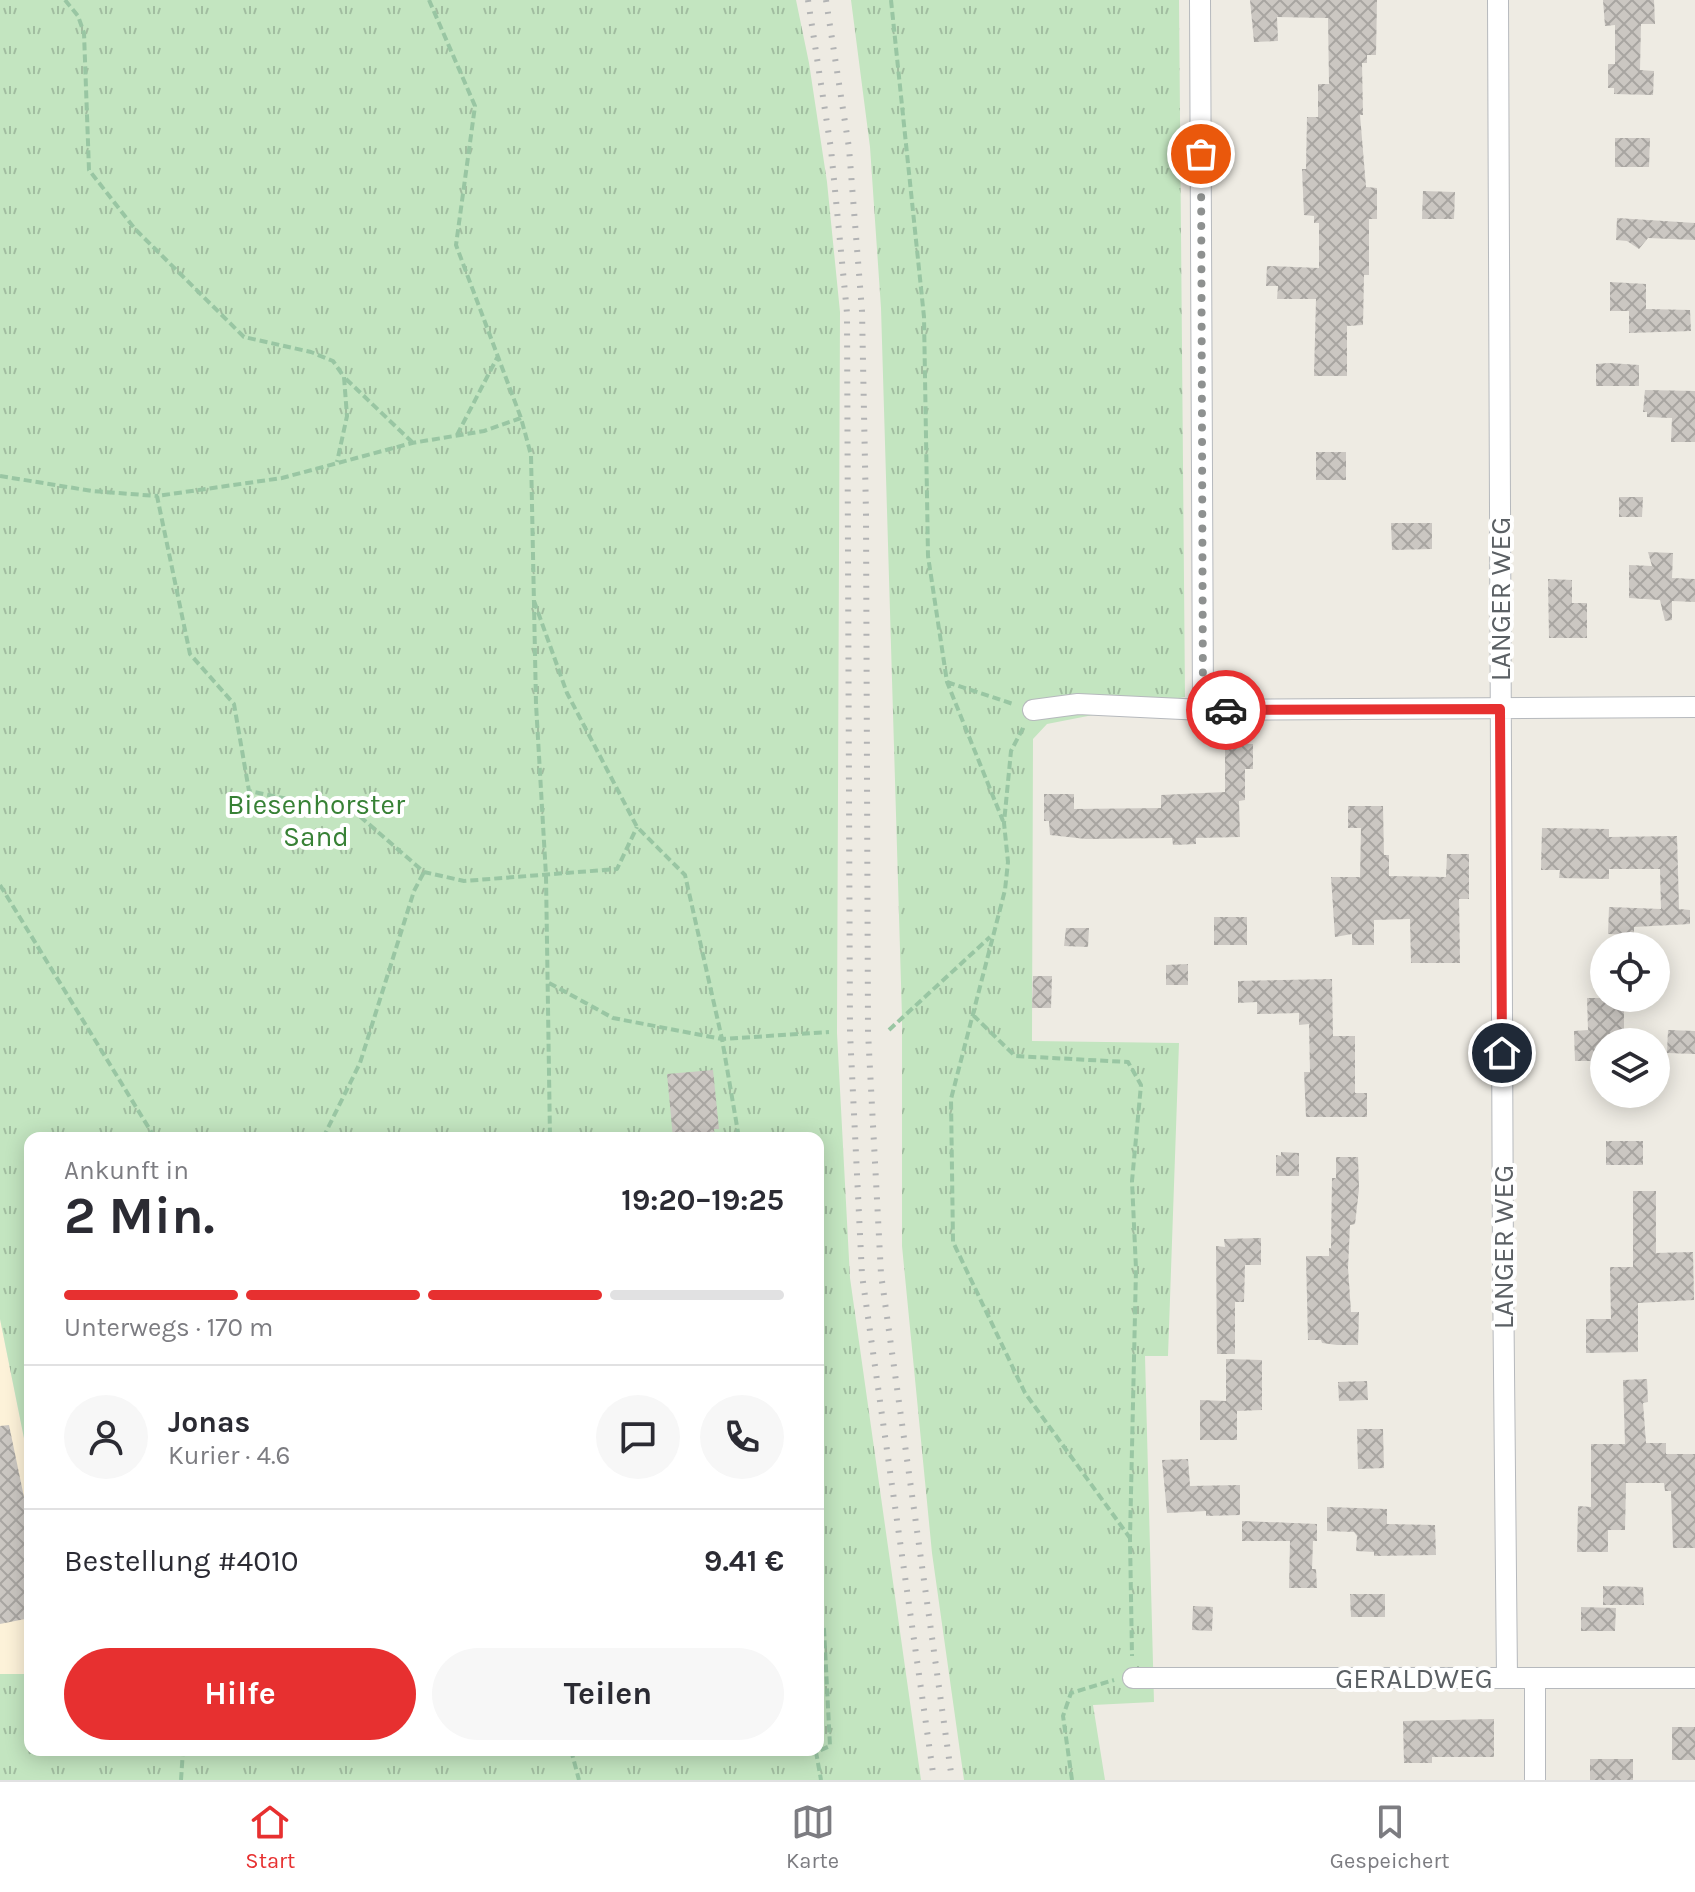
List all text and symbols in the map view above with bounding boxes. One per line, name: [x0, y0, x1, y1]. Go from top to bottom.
pin: [1167, 120, 1235, 188]
icon: bag: [1179, 132, 1223, 176]
street label: LANGER WEG: [1484, 517, 1517, 681]
courier: [1186, 670, 1266, 750]
icon: car: [1204, 688, 1248, 732]
park label: Biesenhorster Sand: [227, 788, 406, 853]
map controls: [1590, 932, 1670, 1108]
button: locate: [1590, 932, 1670, 1012]
pin: [1468, 1019, 1536, 1087]
button: layers: [1590, 1028, 1670, 1108]
icon: home: [1480, 1031, 1524, 1075]
text: Ankunft in: [64, 1155, 189, 1186]
street label: LANGER WEG: [1487, 1165, 1520, 1329]
text: 19:20–19:25: [621, 1182, 784, 1218]
text: 2 Min.: [64, 1185, 215, 1246]
text: Unterwegs · 170 m: [64, 1312, 273, 1343]
button: person: [64, 1395, 148, 1479]
button: chat: [596, 1395, 680, 1479]
button: phone: [700, 1395, 784, 1479]
text: Jonas: [168, 1404, 250, 1440]
text: Kurier · 4.6: [168, 1440, 290, 1471]
text: Bestellung #4010: [64, 1543, 299, 1579]
text: 9.41 €: [704, 1543, 784, 1579]
button: Hilfe: [64, 1648, 416, 1740]
button: Teilen: [432, 1648, 784, 1740]
street label: GERALDWEG: [1335, 1662, 1493, 1695]
tab: Start: [245, 1800, 295, 1874]
tab: Karte: [786, 1800, 839, 1874]
tab: Gespeichert: [1330, 1800, 1450, 1874]

